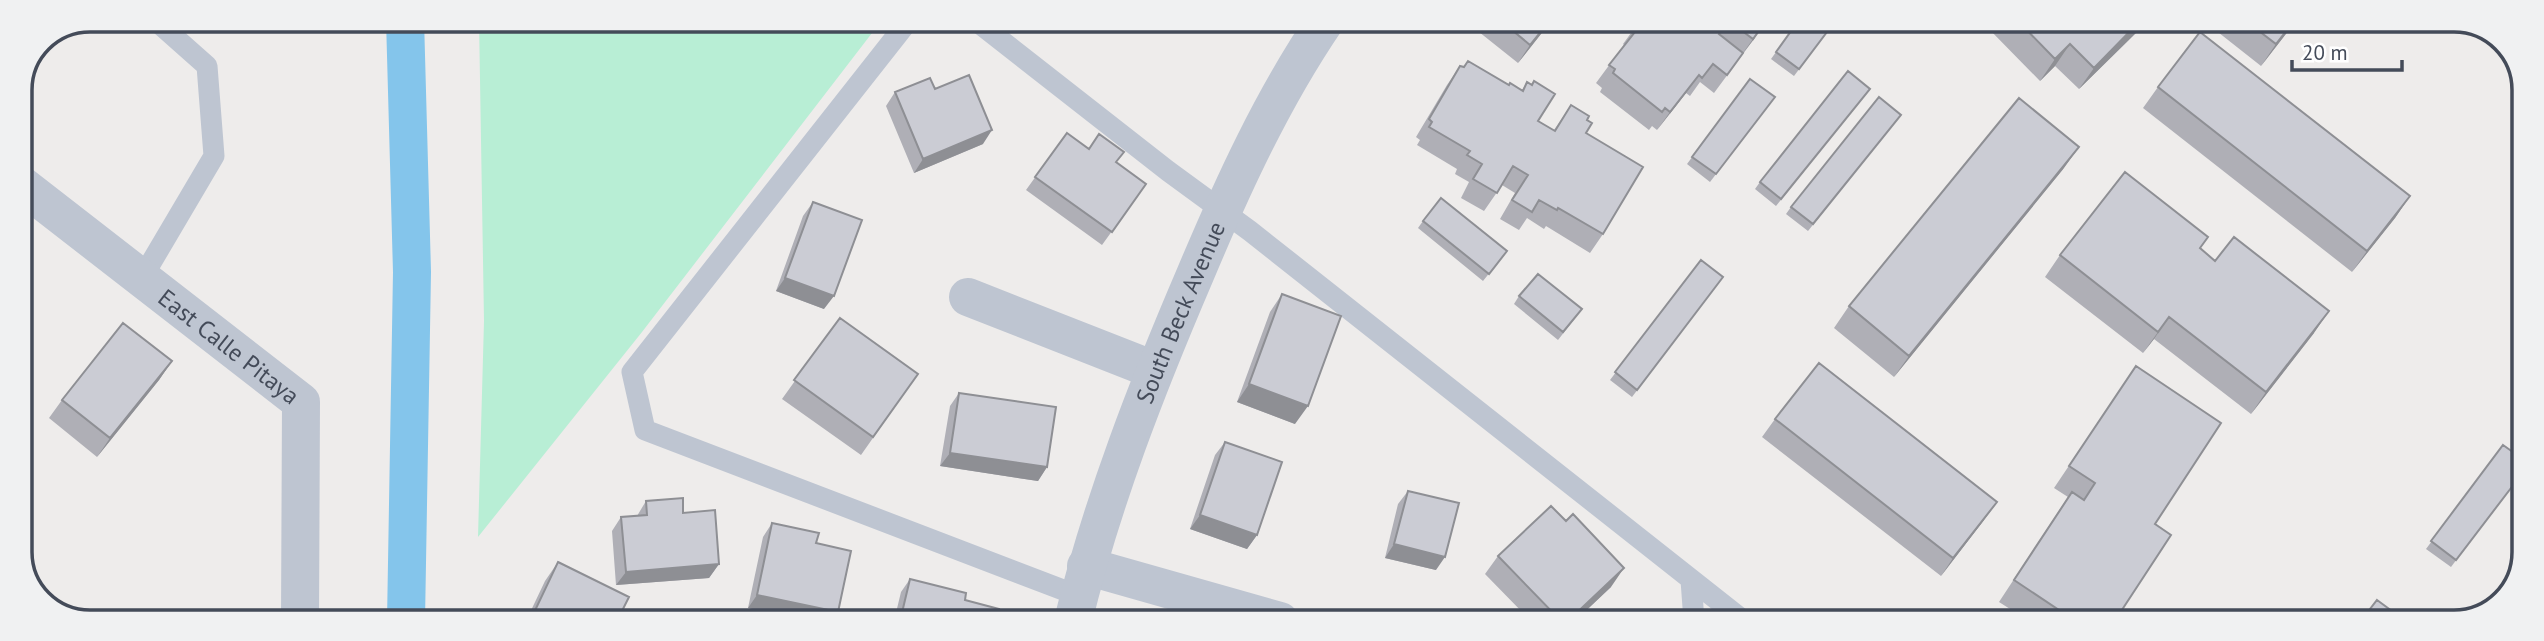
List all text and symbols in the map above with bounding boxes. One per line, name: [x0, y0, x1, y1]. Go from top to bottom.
scale bar: [2292, 28, 2402, 72]
text: 20 m: [2302, 39, 2348, 66]
street label: South Beck Avenue: [1128, 216, 1232, 408]
street label: East Calle Pitaya: [152, 282, 306, 411]

